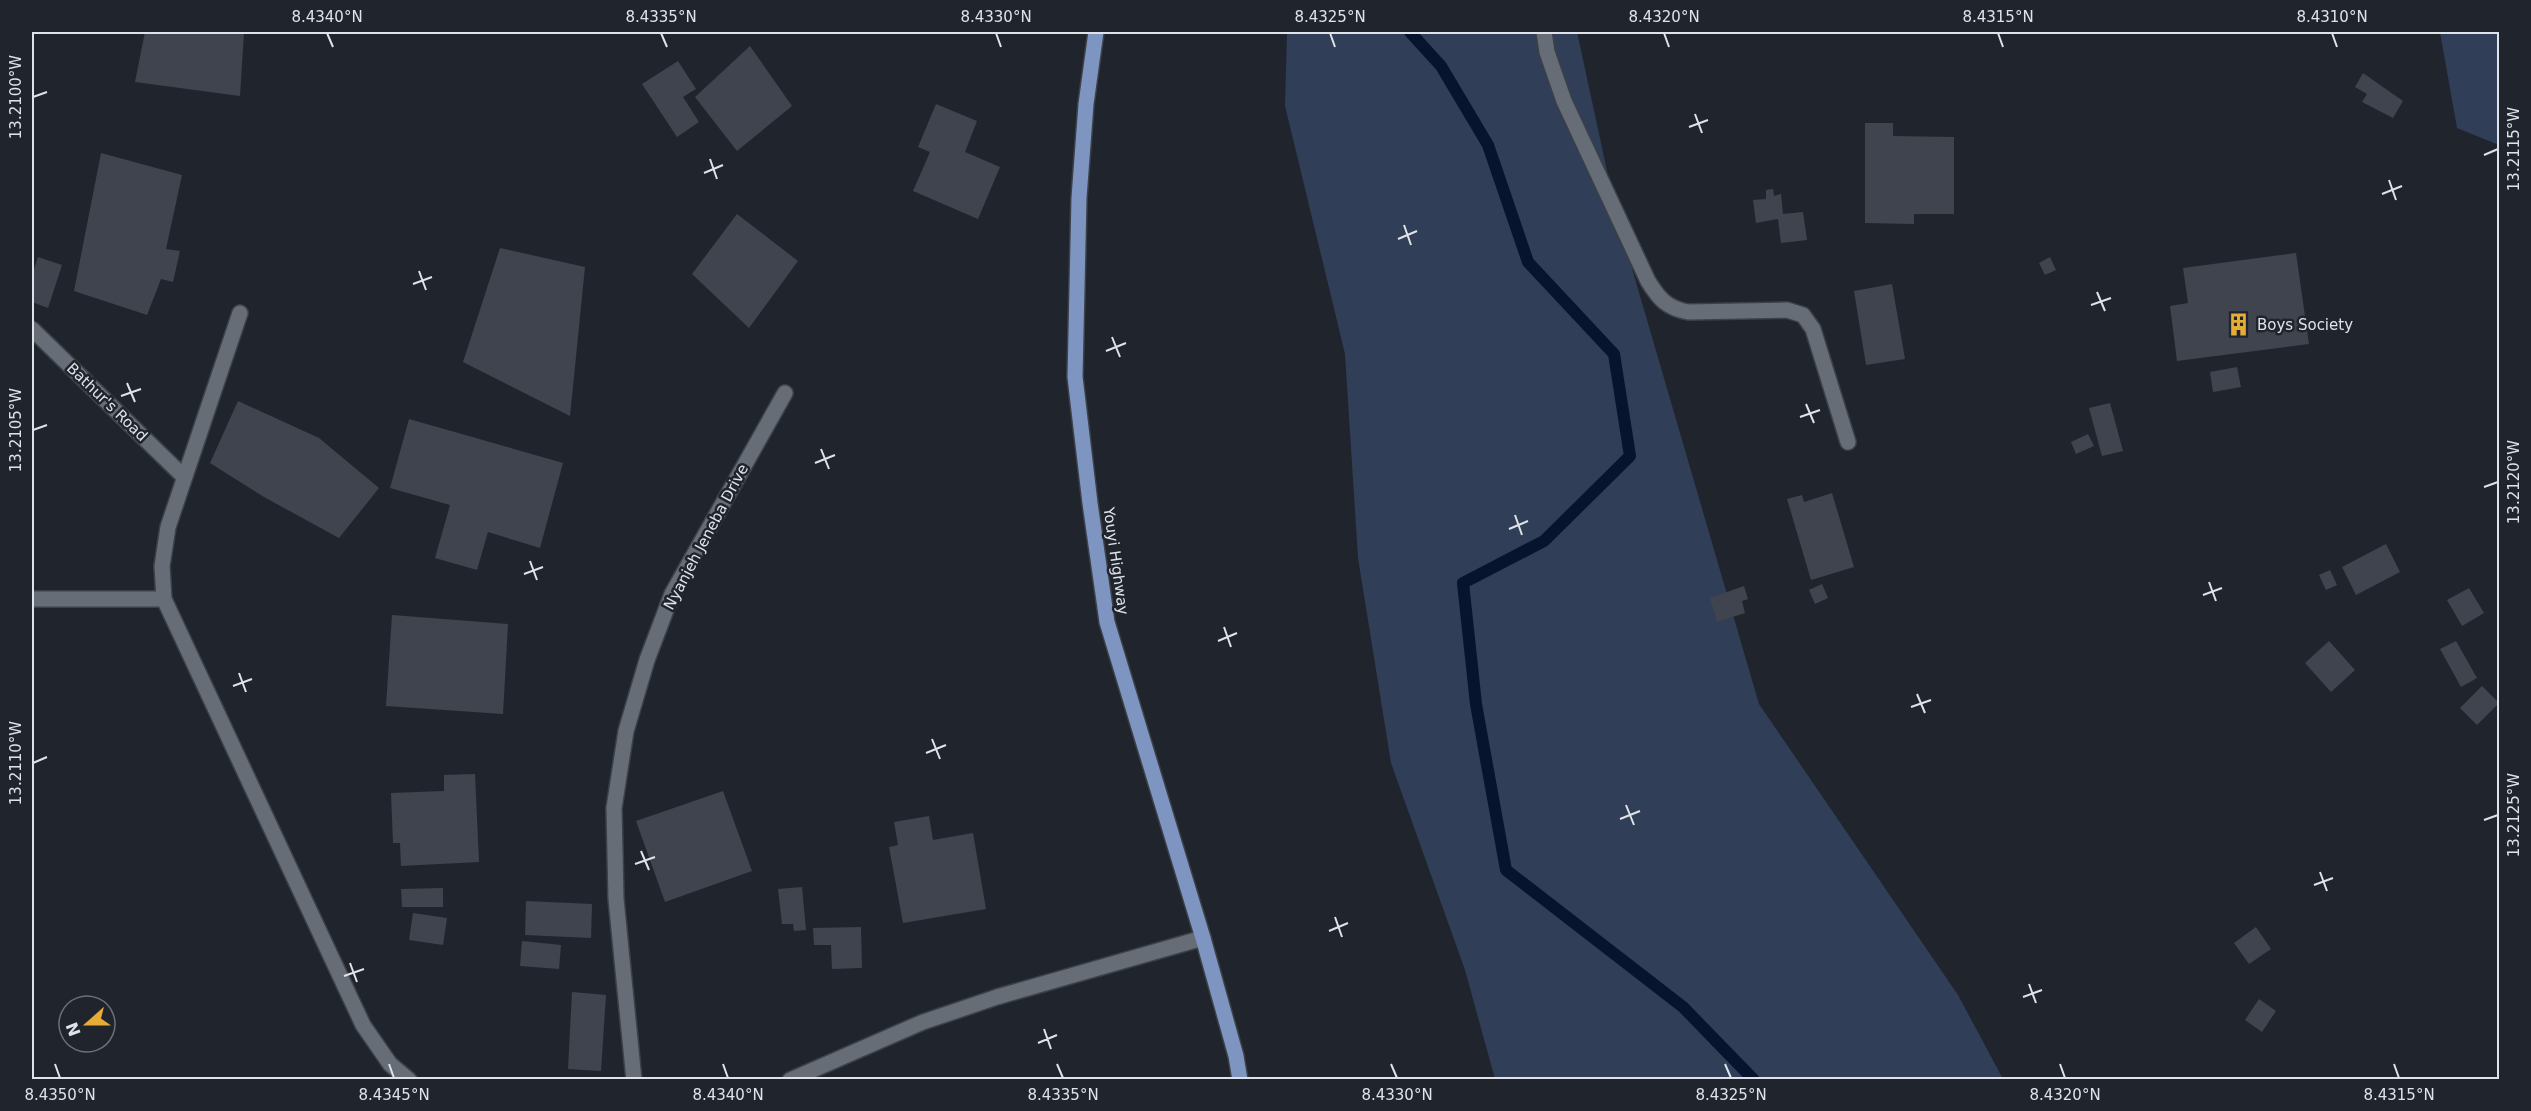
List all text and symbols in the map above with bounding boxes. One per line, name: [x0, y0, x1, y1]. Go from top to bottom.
text: 8.4340°N: [291, 8, 363, 26]
text: 8.4335°N: [625, 8, 697, 26]
text: 8.4330°N: [960, 8, 1032, 26]
text: 8.4325°N: [1294, 8, 1366, 26]
text: 8.4320°N: [1628, 8, 1700, 26]
text: 8.4315°N: [1962, 8, 2034, 26]
text: 8.4310°N: [2296, 8, 2368, 26]
text: 13.2100°W: [7, 55, 25, 139]
text: 13.2115°W: [2505, 107, 2523, 191]
building icon: Boys Society: [2226, 312, 2252, 338]
place label: Boys Society: [2257, 316, 2353, 334]
street label: Bathur's Road: [63, 359, 151, 445]
text: 13.2105°W: [7, 388, 25, 472]
text: 13.2120°W: [2505, 440, 2523, 524]
street label: Nyanjeh Jeneba Drive: [660, 461, 752, 613]
street label: Youyi Highway: [1099, 505, 1132, 616]
text: 13.2110°W: [7, 721, 25, 805]
text: 13.2125°W: [2505, 773, 2523, 857]
north arrow: [57, 994, 117, 1054]
text: N: [62, 1020, 85, 1039]
text: 8.4350°N: [24, 1086, 96, 1104]
text: 8.4345°N: [358, 1086, 430, 1104]
text: 8.4340°N: [692, 1086, 764, 1104]
text: 8.4335°N: [1027, 1086, 1099, 1104]
text: 8.4330°N: [1361, 1086, 1433, 1104]
text: 8.4325°N: [1695, 1086, 1767, 1104]
text: 8.4320°N: [2029, 1086, 2101, 1104]
text: 8.4315°N: [2363, 1086, 2435, 1104]

